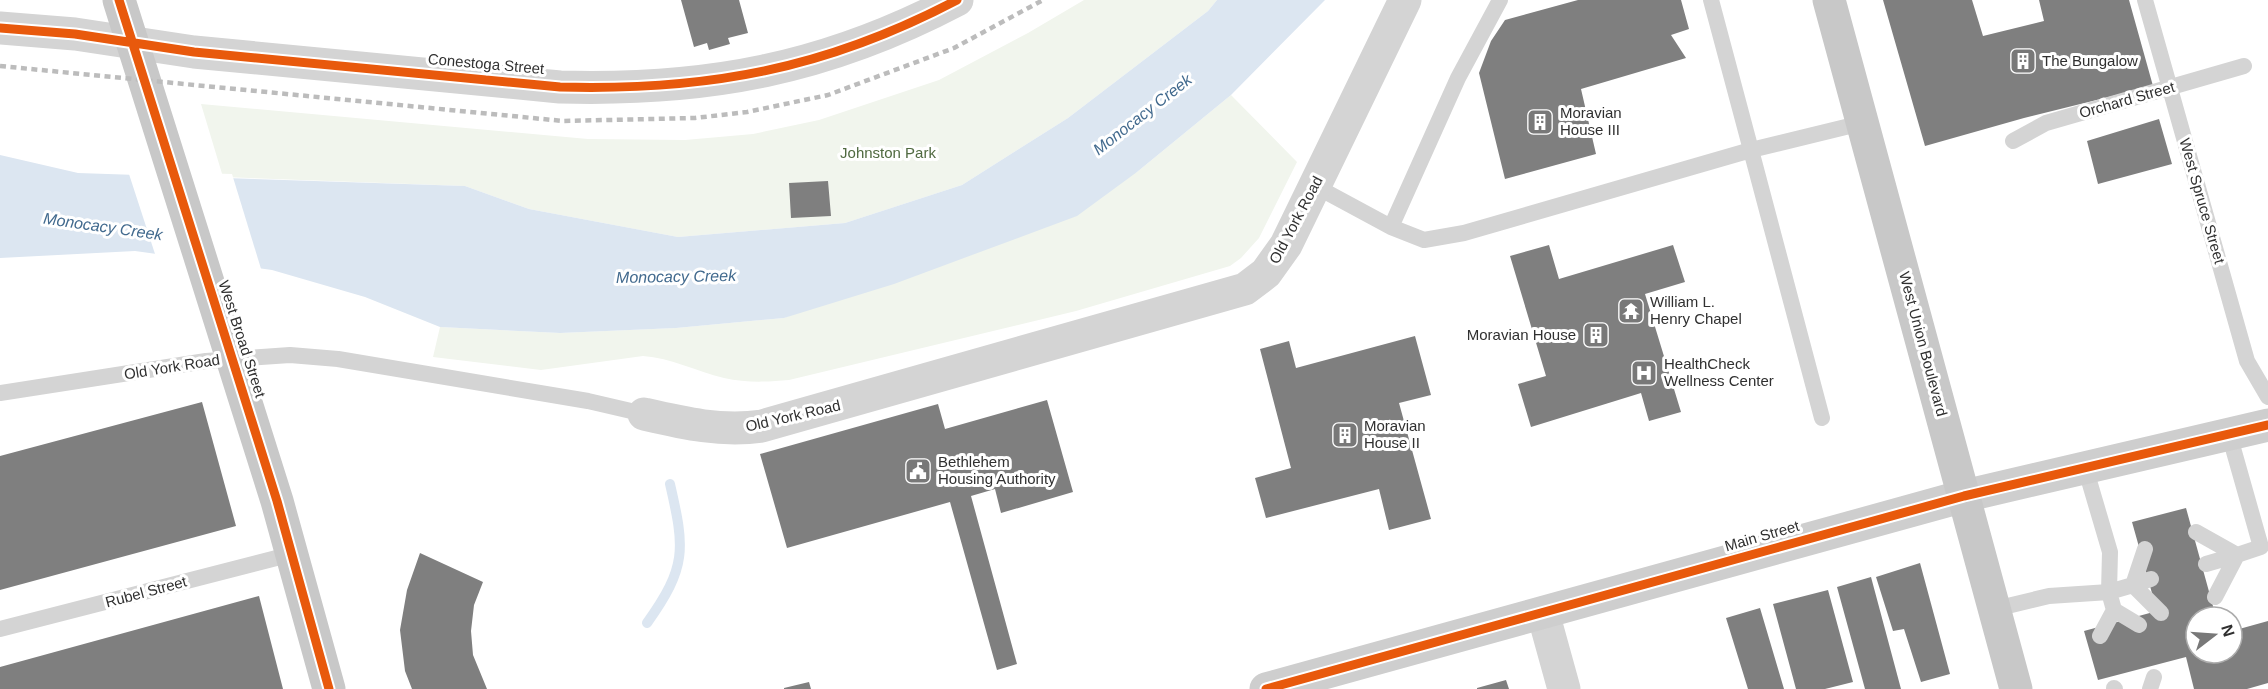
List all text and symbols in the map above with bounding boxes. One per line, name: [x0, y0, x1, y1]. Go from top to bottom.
building icon: The Bungalow: [2008, 46, 2038, 76]
street label: Conestoga Street: [427, 50, 546, 77]
place label: The Bungalow: [2042, 52, 2138, 69]
water label: Monocacy Creek: [1090, 70, 1196, 158]
street label: Orchard Street: [2077, 78, 2177, 121]
place label: Moravian House III: [1560, 104, 1622, 138]
building icon: Moravian House III: [1525, 107, 1555, 137]
street label: West Spruce Street: [2176, 136, 2229, 266]
park label: Johnston Park: [840, 144, 936, 161]
street label: Old York Road: [1265, 173, 1326, 266]
water label: Monocacy Creek: [42, 210, 165, 243]
water label: Monocacy Creek: [616, 267, 737, 286]
street label: West Union Boulevard: [1896, 270, 1951, 418]
street label: West Broad Street: [215, 278, 270, 400]
place label: William L. Henry Chapel: [1650, 293, 1742, 327]
temple icon: William L. Henry Chapel: [1616, 296, 1646, 326]
building icon: Moravian House: [1581, 320, 1611, 350]
place label: Moravian House: [1467, 326, 1576, 343]
street label: Old York Road: [123, 351, 221, 382]
place label: HealthCheck Wellness Center: [1664, 355, 1774, 389]
hospital icon: HealthCheck Wellness Center: [1629, 358, 1659, 388]
street label: Old York Road: [744, 396, 842, 435]
place label: Moravian House II: [1364, 417, 1426, 451]
building icon: Moravian House II: [1330, 420, 1360, 450]
place label: Bethlehem Housing Authority: [938, 453, 1056, 487]
public building icon: Bethlehem Housing Authority: [903, 456, 933, 486]
street label: Main Street: [1723, 517, 1802, 554]
street label: Rubel Street: [103, 572, 189, 611]
north arrow: [2184, 605, 2244, 665]
text: N: [2218, 623, 2238, 639]

